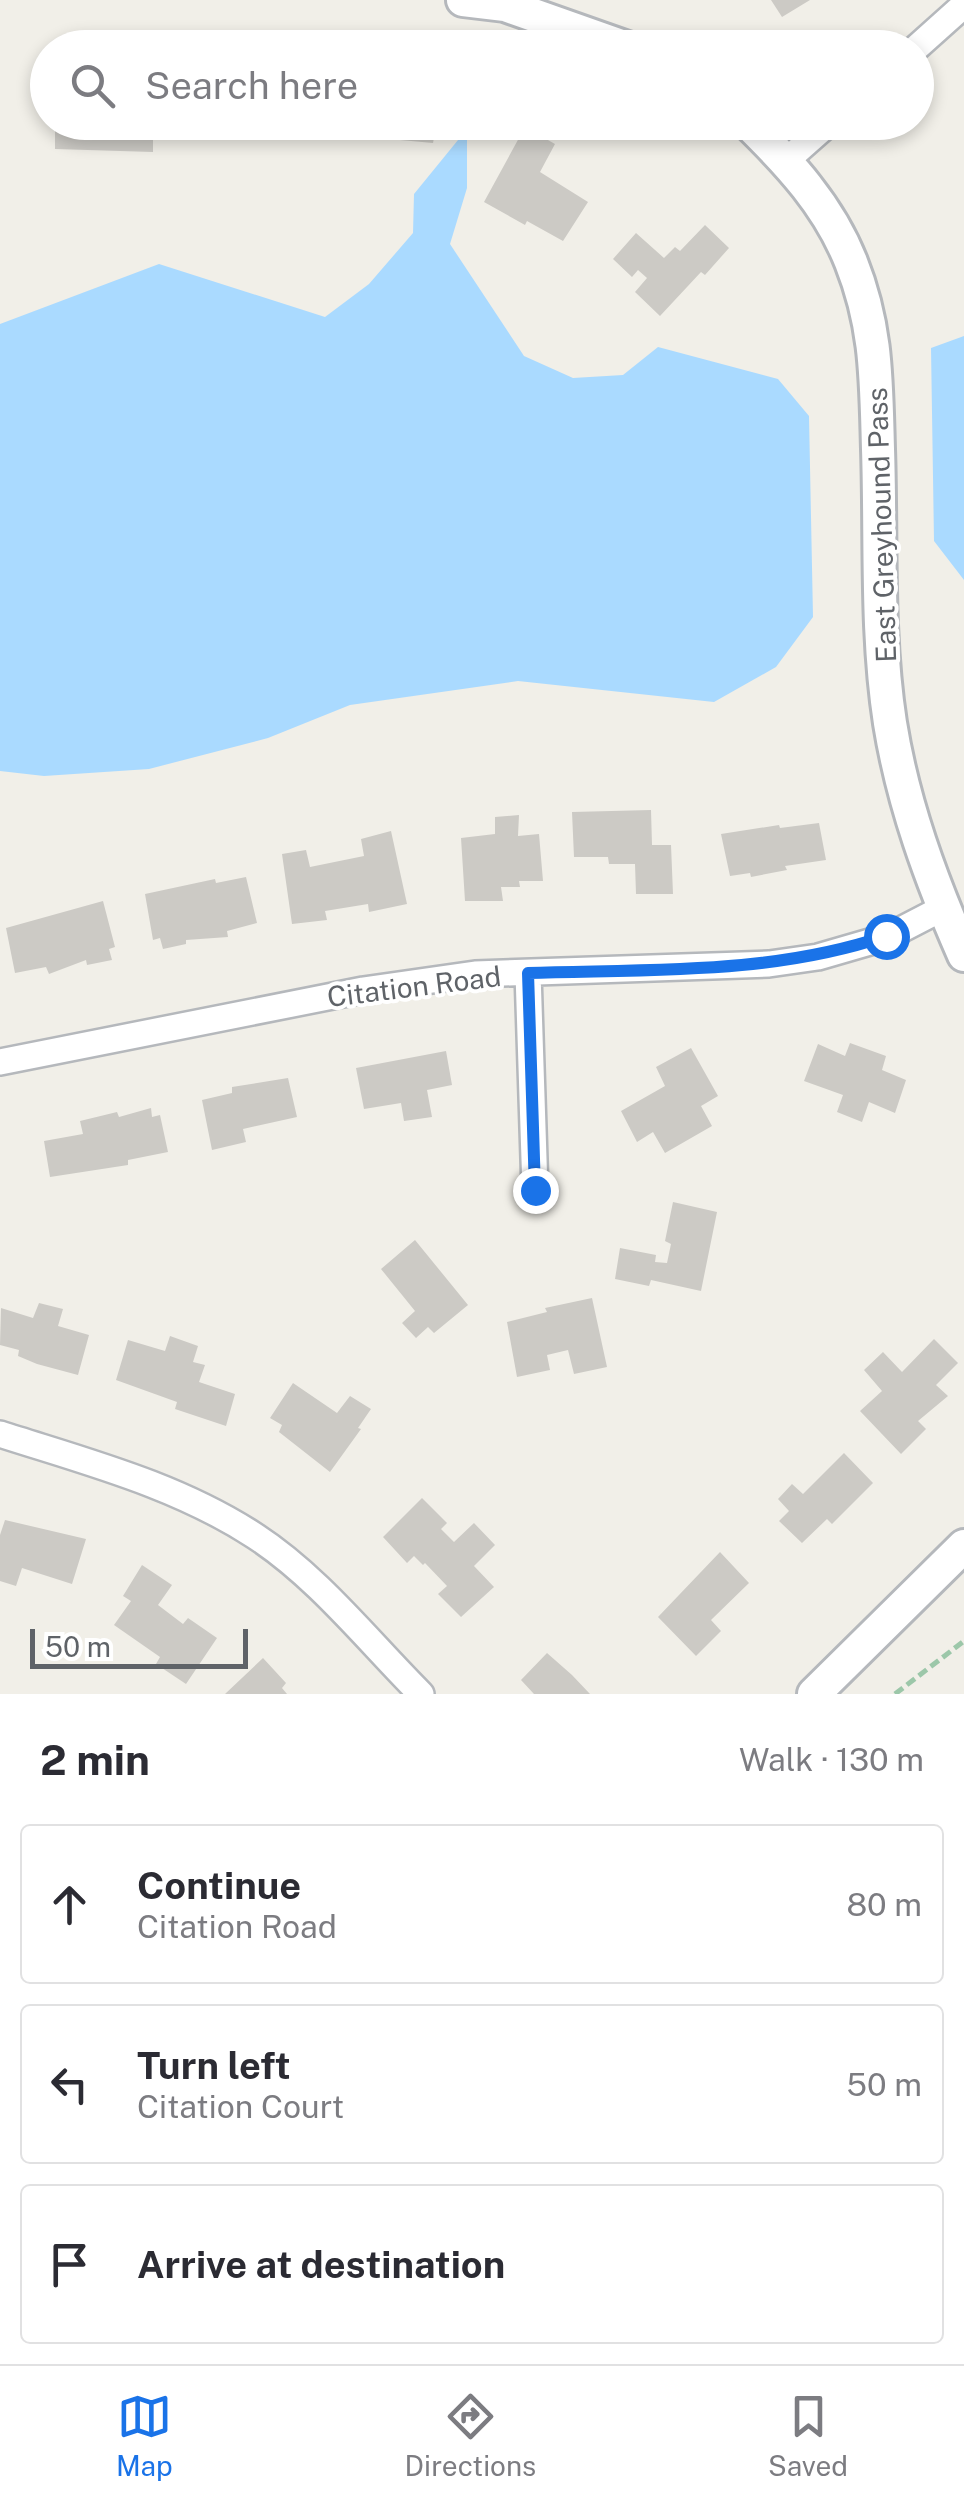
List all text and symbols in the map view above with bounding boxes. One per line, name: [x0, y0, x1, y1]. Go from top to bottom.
search box: [30, 30, 934, 140]
icon: search: [65, 58, 120, 113]
text: Search here: [145, 63, 358, 108]
street label: East Greyhound Pass: [860, 387, 902, 663]
route start: [864, 914, 910, 960]
street label: Citation Road: [325, 959, 503, 1013]
route end: [513, 1168, 559, 1214]
scale bar: [30, 1624, 248, 1668]
text: 50 m: [45, 1630, 111, 1663]
text: 2 min: [40, 1735, 150, 1784]
text: Walk · 130 m: [739, 1741, 924, 1778]
text: Continue: [137, 1863, 301, 1908]
icon: ahead: [42, 1877, 97, 1932]
text: 80 m: [846, 1886, 922, 1923]
text: Citation Road: [137, 1908, 337, 1945]
text: Turn left: [137, 2043, 291, 2088]
icon: left: [42, 2057, 97, 2112]
text: 50 m: [846, 2066, 922, 2103]
text: Citation Court: [137, 2088, 344, 2125]
icon: arrive: [42, 2237, 97, 2292]
text: Arrive at destination: [137, 2242, 505, 2287]
tab: Map: [116, 2389, 173, 2482]
tab: Directions: [405, 2389, 536, 2482]
tab: Saved: [768, 2389, 848, 2482]

